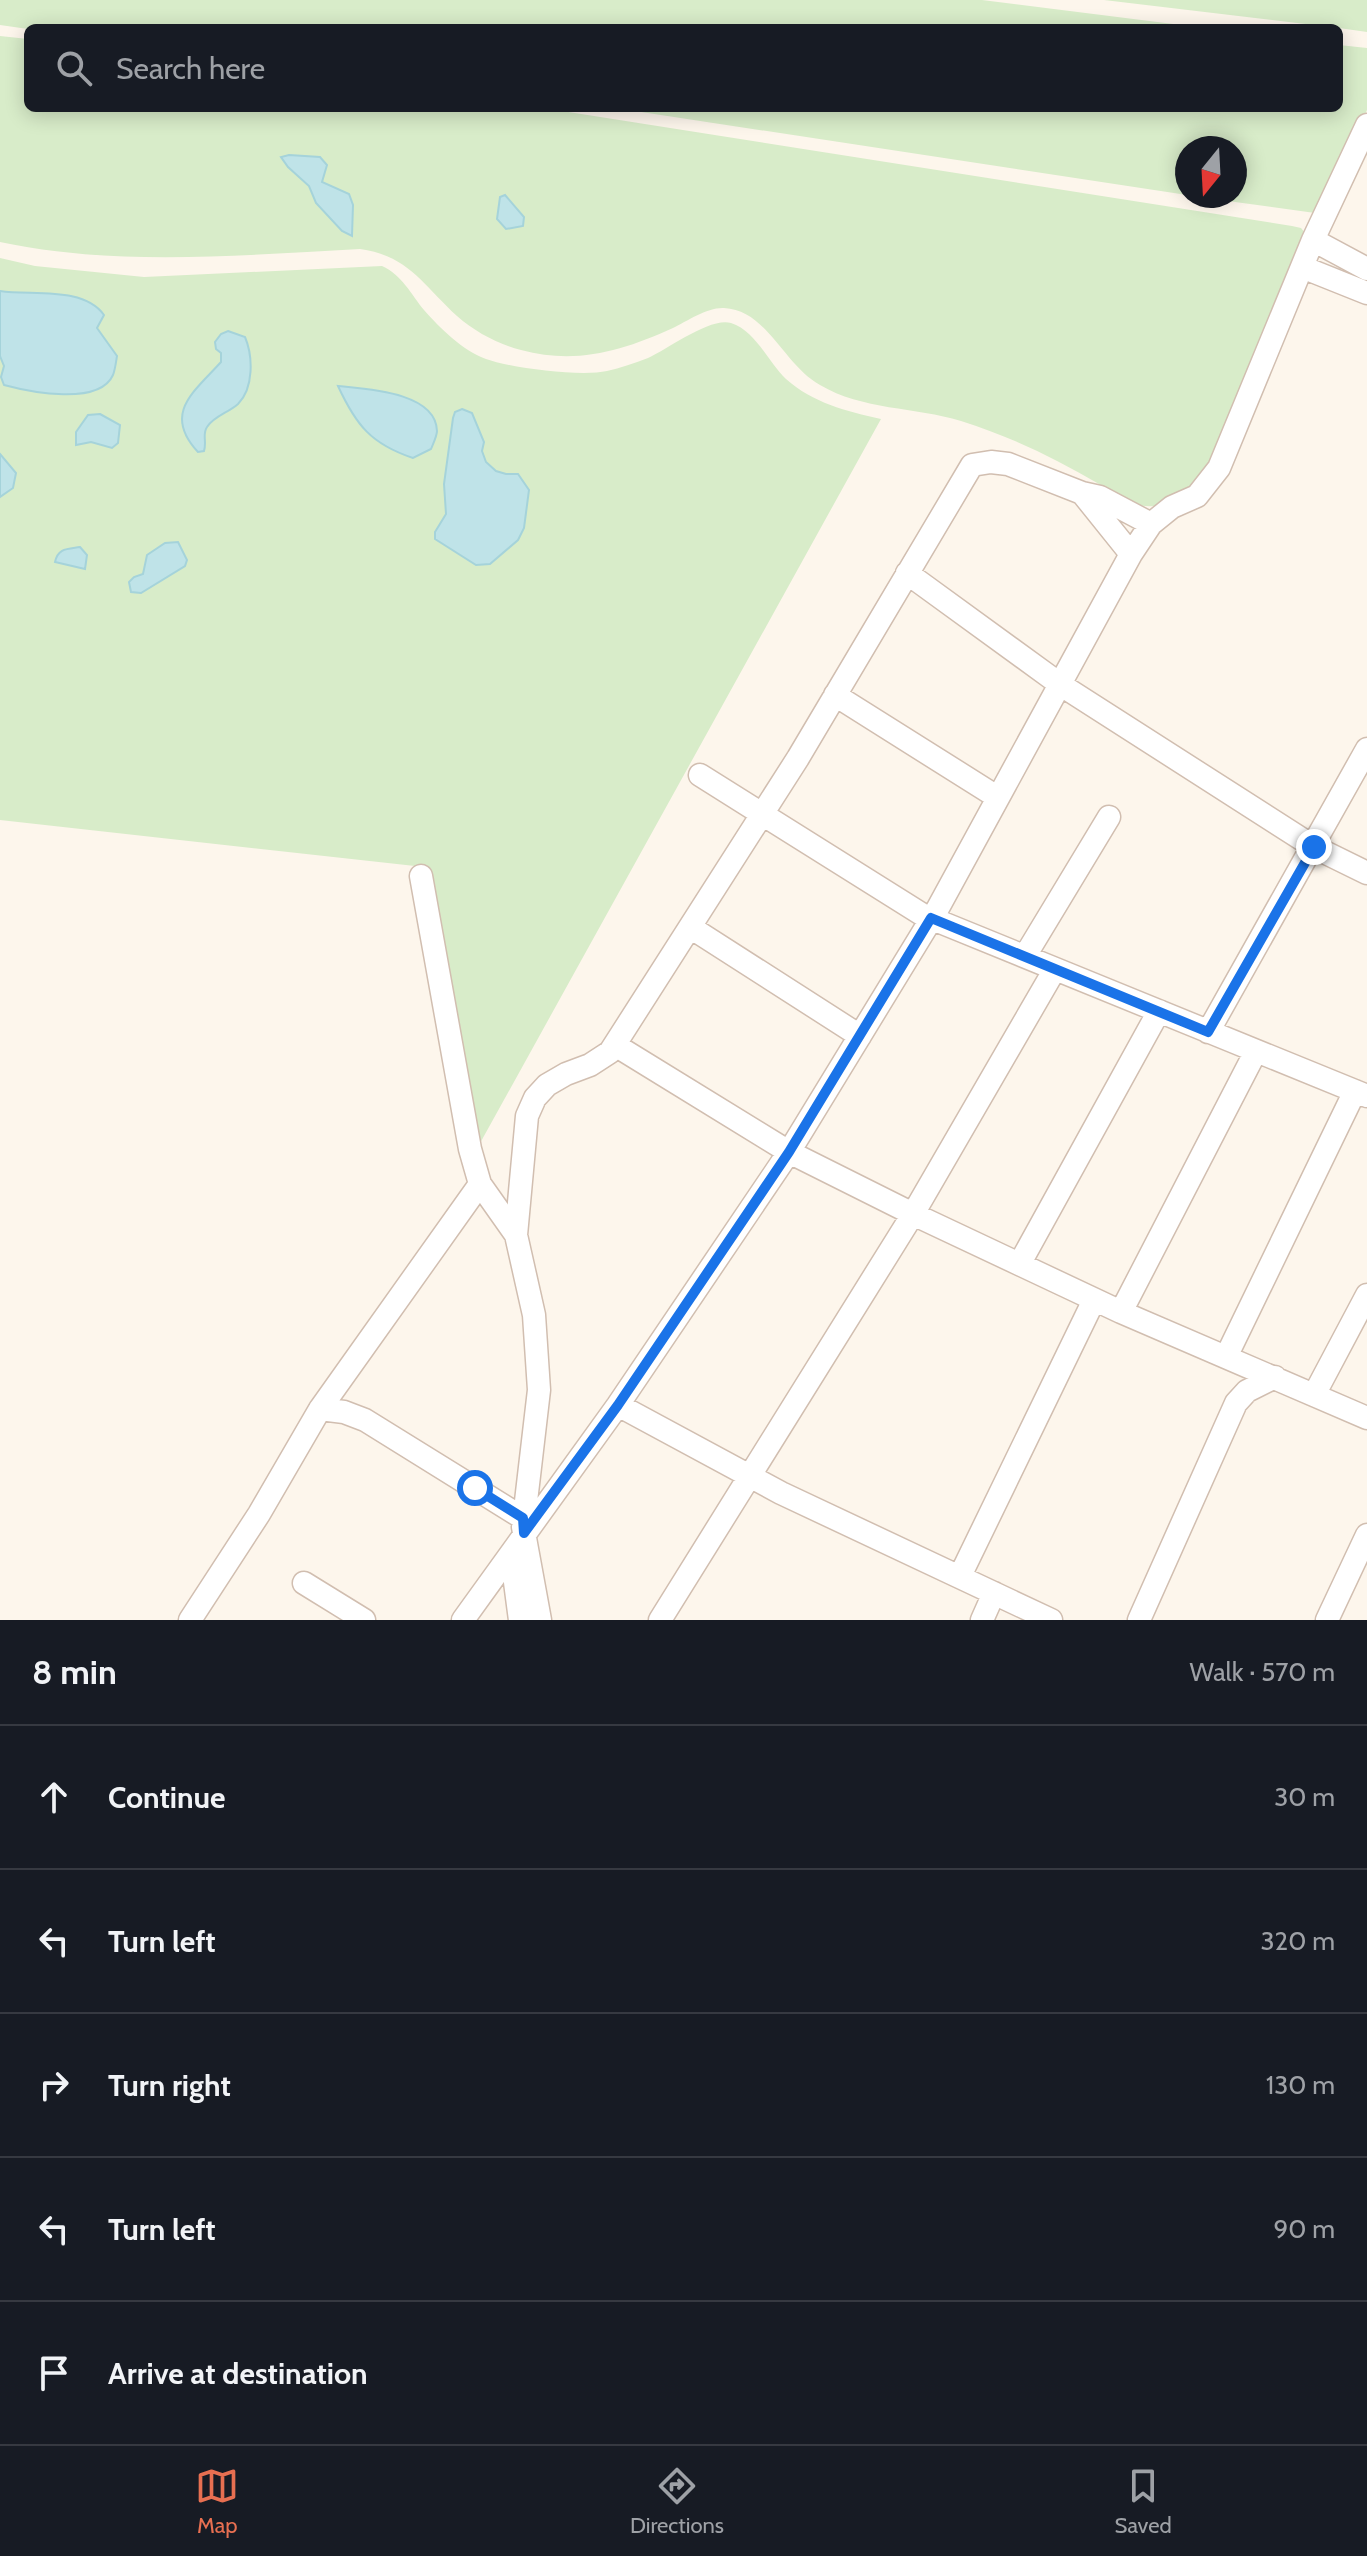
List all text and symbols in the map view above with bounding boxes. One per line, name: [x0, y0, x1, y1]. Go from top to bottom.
search box: [24, 24, 1343, 112]
icon: search: [52, 46, 96, 90]
text: Search here: [116, 50, 265, 87]
north arrow: [1175, 136, 1247, 208]
route end: [1296, 829, 1332, 865]
route start: [457, 1470, 493, 1506]
text: 8 min: [32, 1651, 117, 1693]
text: Walk · 570 m: [1190, 1656, 1335, 1688]
icon: ahead: [32, 1775, 76, 1819]
text: Continue: [108, 1779, 225, 1816]
text: 30 m: [1274, 1781, 1335, 1813]
icon: left: [32, 1919, 76, 1963]
text: Turn left: [108, 1923, 216, 1960]
text: 320 m: [1261, 1925, 1335, 1957]
icon: right: [32, 2063, 76, 2107]
text: Turn right: [108, 2067, 231, 2104]
text: 130 m: [1266, 2069, 1335, 2101]
icon: left: [32, 2207, 76, 2251]
text: Turn left: [108, 2211, 216, 2248]
text: 90 m: [1273, 2213, 1335, 2245]
icon: arrive: [32, 2351, 76, 2395]
text: Arrive at destination: [108, 2355, 368, 2392]
tab: Map: [195, 2464, 239, 2539]
tab: Directions: [630, 2464, 724, 2539]
tab: Saved: [1115, 2464, 1172, 2539]

